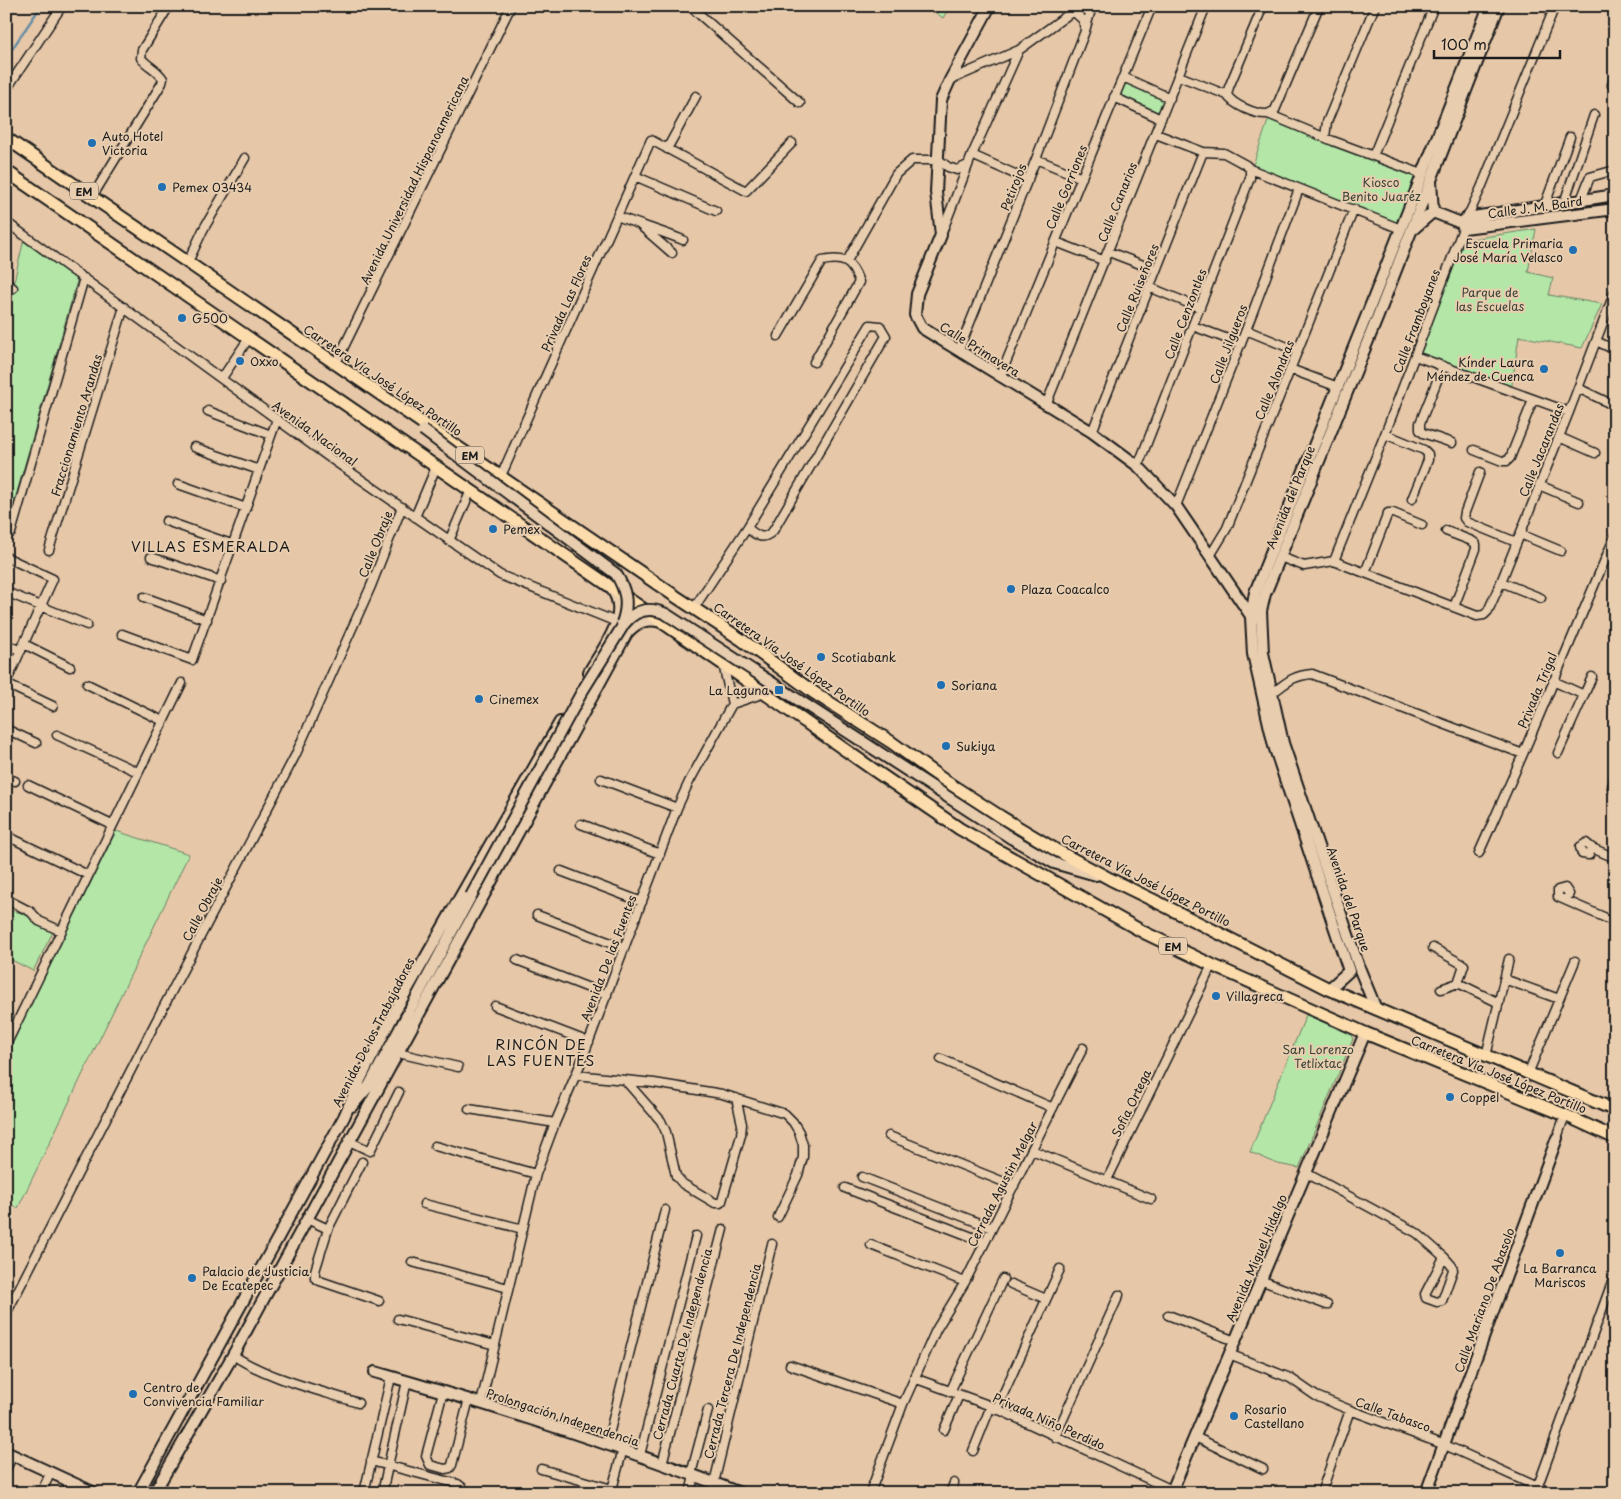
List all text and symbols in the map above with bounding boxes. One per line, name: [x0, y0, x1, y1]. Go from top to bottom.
scale bar: [1434, 28, 1560, 60]
text: 100 m: [1441, 32, 1487, 55]
street label: Avenida Universidad Hispanoamericana: [355, 72, 473, 287]
place label: Auto Hotel Victoria: [102, 127, 163, 159]
marker: Auto Hotel Victoria: [86, 137, 98, 149]
street label: Calle Gorriones: [1041, 141, 1091, 232]
street label: Calle Canarios: [1093, 159, 1141, 245]
street label: Petirojos: [995, 160, 1031, 213]
park label: Kiosco Benito Juaréz: [1341, 173, 1421, 205]
place label: Pemex 03434: [172, 178, 252, 196]
marker: Pemex 03434: [156, 181, 168, 193]
road number: EM: [70, 182, 98, 200]
street label: Calle J. M. Baird: [1487, 191, 1583, 223]
place label: Escuela Primaria José María Velasco: [1453, 234, 1563, 266]
street label: Calle Ruiseñores: [1111, 241, 1163, 335]
marker: Escuela Primaria José María Velasco: [1567, 244, 1579, 256]
street label: Privada Las Flores: [537, 251, 596, 354]
street label: Calle Cenzontles: [1159, 266, 1211, 362]
street label: Calle Framboyanes: [1388, 266, 1444, 376]
park label: Parque de las Escuelas: [1456, 283, 1525, 315]
street label: Calle Jilgueros: [1205, 301, 1252, 386]
place label: G500: [192, 309, 228, 327]
marker: G500: [176, 312, 188, 324]
street label: Calle Primavera: [936, 317, 1024, 381]
street label: Carretera Vía José López Portillo: [300, 320, 466, 440]
street label: Calle Alondras: [1250, 337, 1298, 423]
street label: Fraccionamiento Arandas: [46, 351, 106, 498]
place label: Oxxo: [250, 352, 279, 370]
place label: Kínder Laura Méndez de Cuenca: [1426, 353, 1535, 385]
marker: Oxxo: [234, 355, 246, 367]
marker: Kínder Laura Méndez de Cuenca: [1538, 363, 1550, 375]
street label: Avenida Nacional: [269, 396, 361, 470]
street label: Calle Jacarandas: [1514, 400, 1568, 500]
street label: Avenida del Parque: [1261, 442, 1319, 551]
road number: EM: [456, 446, 484, 464]
street label: Calle Obraje: [353, 508, 397, 580]
place label: Pemex: [503, 520, 540, 538]
marker: Pemex: [487, 523, 499, 535]
district label: VILLAS ESMERALDA: [131, 536, 291, 557]
place label: Plaza Coacalco: [1021, 580, 1110, 598]
marker: Plaza Coacalco: [1005, 583, 1017, 595]
street label: Carretera Vía José López Portillo: [710, 598, 874, 720]
place label: Scotiabank: [831, 648, 896, 666]
street label: Privada Trigal: [1513, 649, 1561, 731]
marker: Scotiabank: [815, 651, 827, 663]
place label: Soriana: [951, 676, 997, 694]
marker: Soriana: [935, 679, 947, 691]
place label: La Laguna: [709, 681, 770, 699]
marker: La Laguna: [773, 684, 785, 696]
place label: Cinemex: [489, 690, 539, 708]
marker: Cinemex: [473, 693, 485, 705]
place label: Sukiya: [956, 737, 996, 755]
marker: Sukiya: [940, 740, 952, 752]
street label: Carretera Vía José López Portillo: [1058, 829, 1234, 931]
street label: Avenida del Parque: [1323, 844, 1376, 954]
street label: Calle Obraje: [177, 874, 227, 944]
street label: Avenida De las Fuentes: [576, 892, 641, 1024]
road number: EM: [1159, 938, 1187, 954]
street label: Avenida De los Trabajadores: [327, 954, 419, 1110]
place label: Villagreca: [1226, 987, 1284, 1005]
marker: Villagreca: [1210, 990, 1222, 1002]
street label: Carretera Vía José López Portillo: [1408, 1030, 1590, 1118]
district label: RINCÓN DE LAS FUENTES: [487, 1034, 595, 1071]
park label: San Lorenzo Tetlixtac: [1282, 1040, 1354, 1072]
street label: Sofia Ortega: [1107, 1066, 1155, 1140]
place label: Coppel: [1460, 1088, 1499, 1106]
marker: Coppel: [1444, 1091, 1456, 1103]
street label: Cerrada Agustin Melgar: [962, 1118, 1042, 1250]
street label: Avenida Miguel Hidalgo: [1221, 1191, 1291, 1325]
street label: Calle Mariano De Abasolo: [1449, 1225, 1519, 1375]
street label: Cerrada Cuarta De Independencia: [648, 1245, 716, 1442]
marker: La Barranca Mariscos: [1554, 1247, 1566, 1259]
place label: La Barranca Mariscos: [1523, 1259, 1597, 1291]
street label: Cerrada Tercera De Independencia: [699, 1261, 765, 1461]
place label: Palacio de Justicia De Ecatepec: [202, 1262, 310, 1294]
marker: Palacio de Justicia De Ecatepec: [186, 1272, 198, 1284]
place label: Centro de Convivencia Familiar: [143, 1378, 264, 1410]
street label: Prolongación Independencia: [484, 1384, 643, 1450]
marker: Centro de Convivencia Familiar: [127, 1388, 139, 1400]
street label: Privada Niño Perdido: [990, 1388, 1108, 1454]
street label: Calle Tabasco: [1353, 1392, 1434, 1436]
place label: Rosario Castellano: [1244, 1400, 1305, 1432]
marker: Rosario Castellano: [1228, 1410, 1240, 1422]

